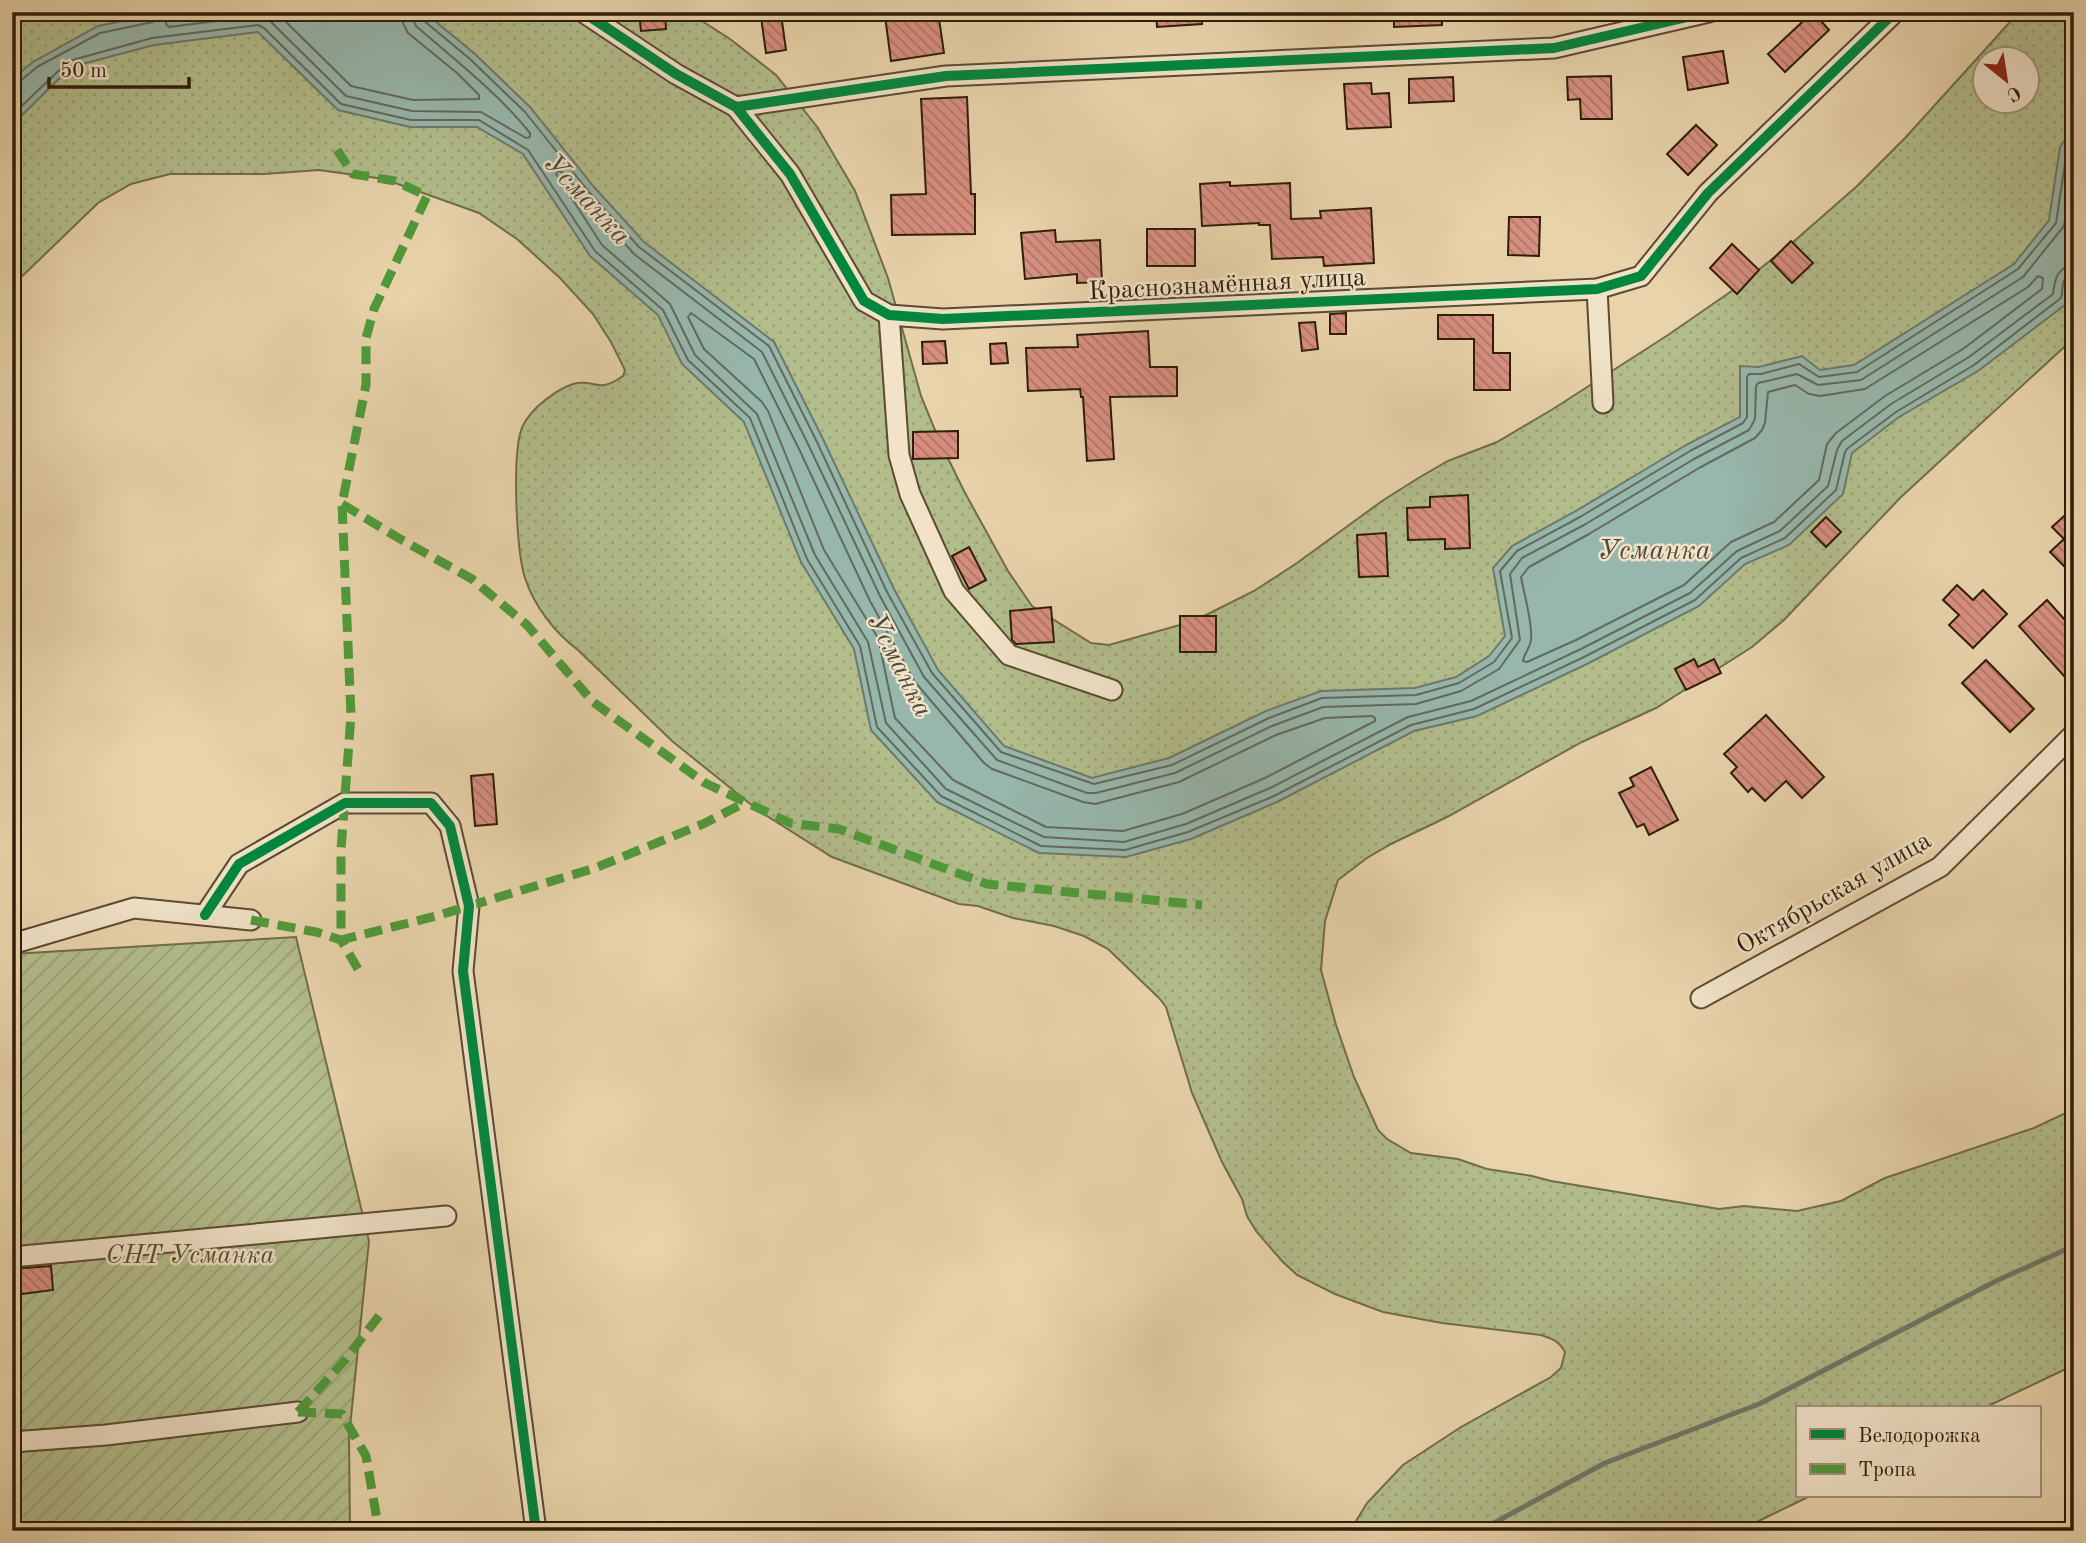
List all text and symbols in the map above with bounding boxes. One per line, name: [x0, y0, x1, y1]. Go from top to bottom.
scale bar: [49, 46, 189, 90]
north arrow: [1970, 46, 2040, 116]
text: 50 m: [60, 61, 107, 82]
text: С: [2003, 81, 2023, 104]
water label: Усманка: [537, 149, 635, 251]
street label: Краснознамённая улица: [1088, 265, 1367, 305]
water label: Усманка: [1597, 538, 1711, 566]
water label: Усманка: [860, 608, 937, 722]
street label: Октябрьская улица: [1732, 827, 1936, 960]
park label: СНТ Усманка: [105, 1243, 275, 1269]
legend: [1796, 1406, 2040, 1498]
text: Велодорожка: [1858, 1426, 1981, 1447]
text: Тропа: [1858, 1460, 1916, 1481]

